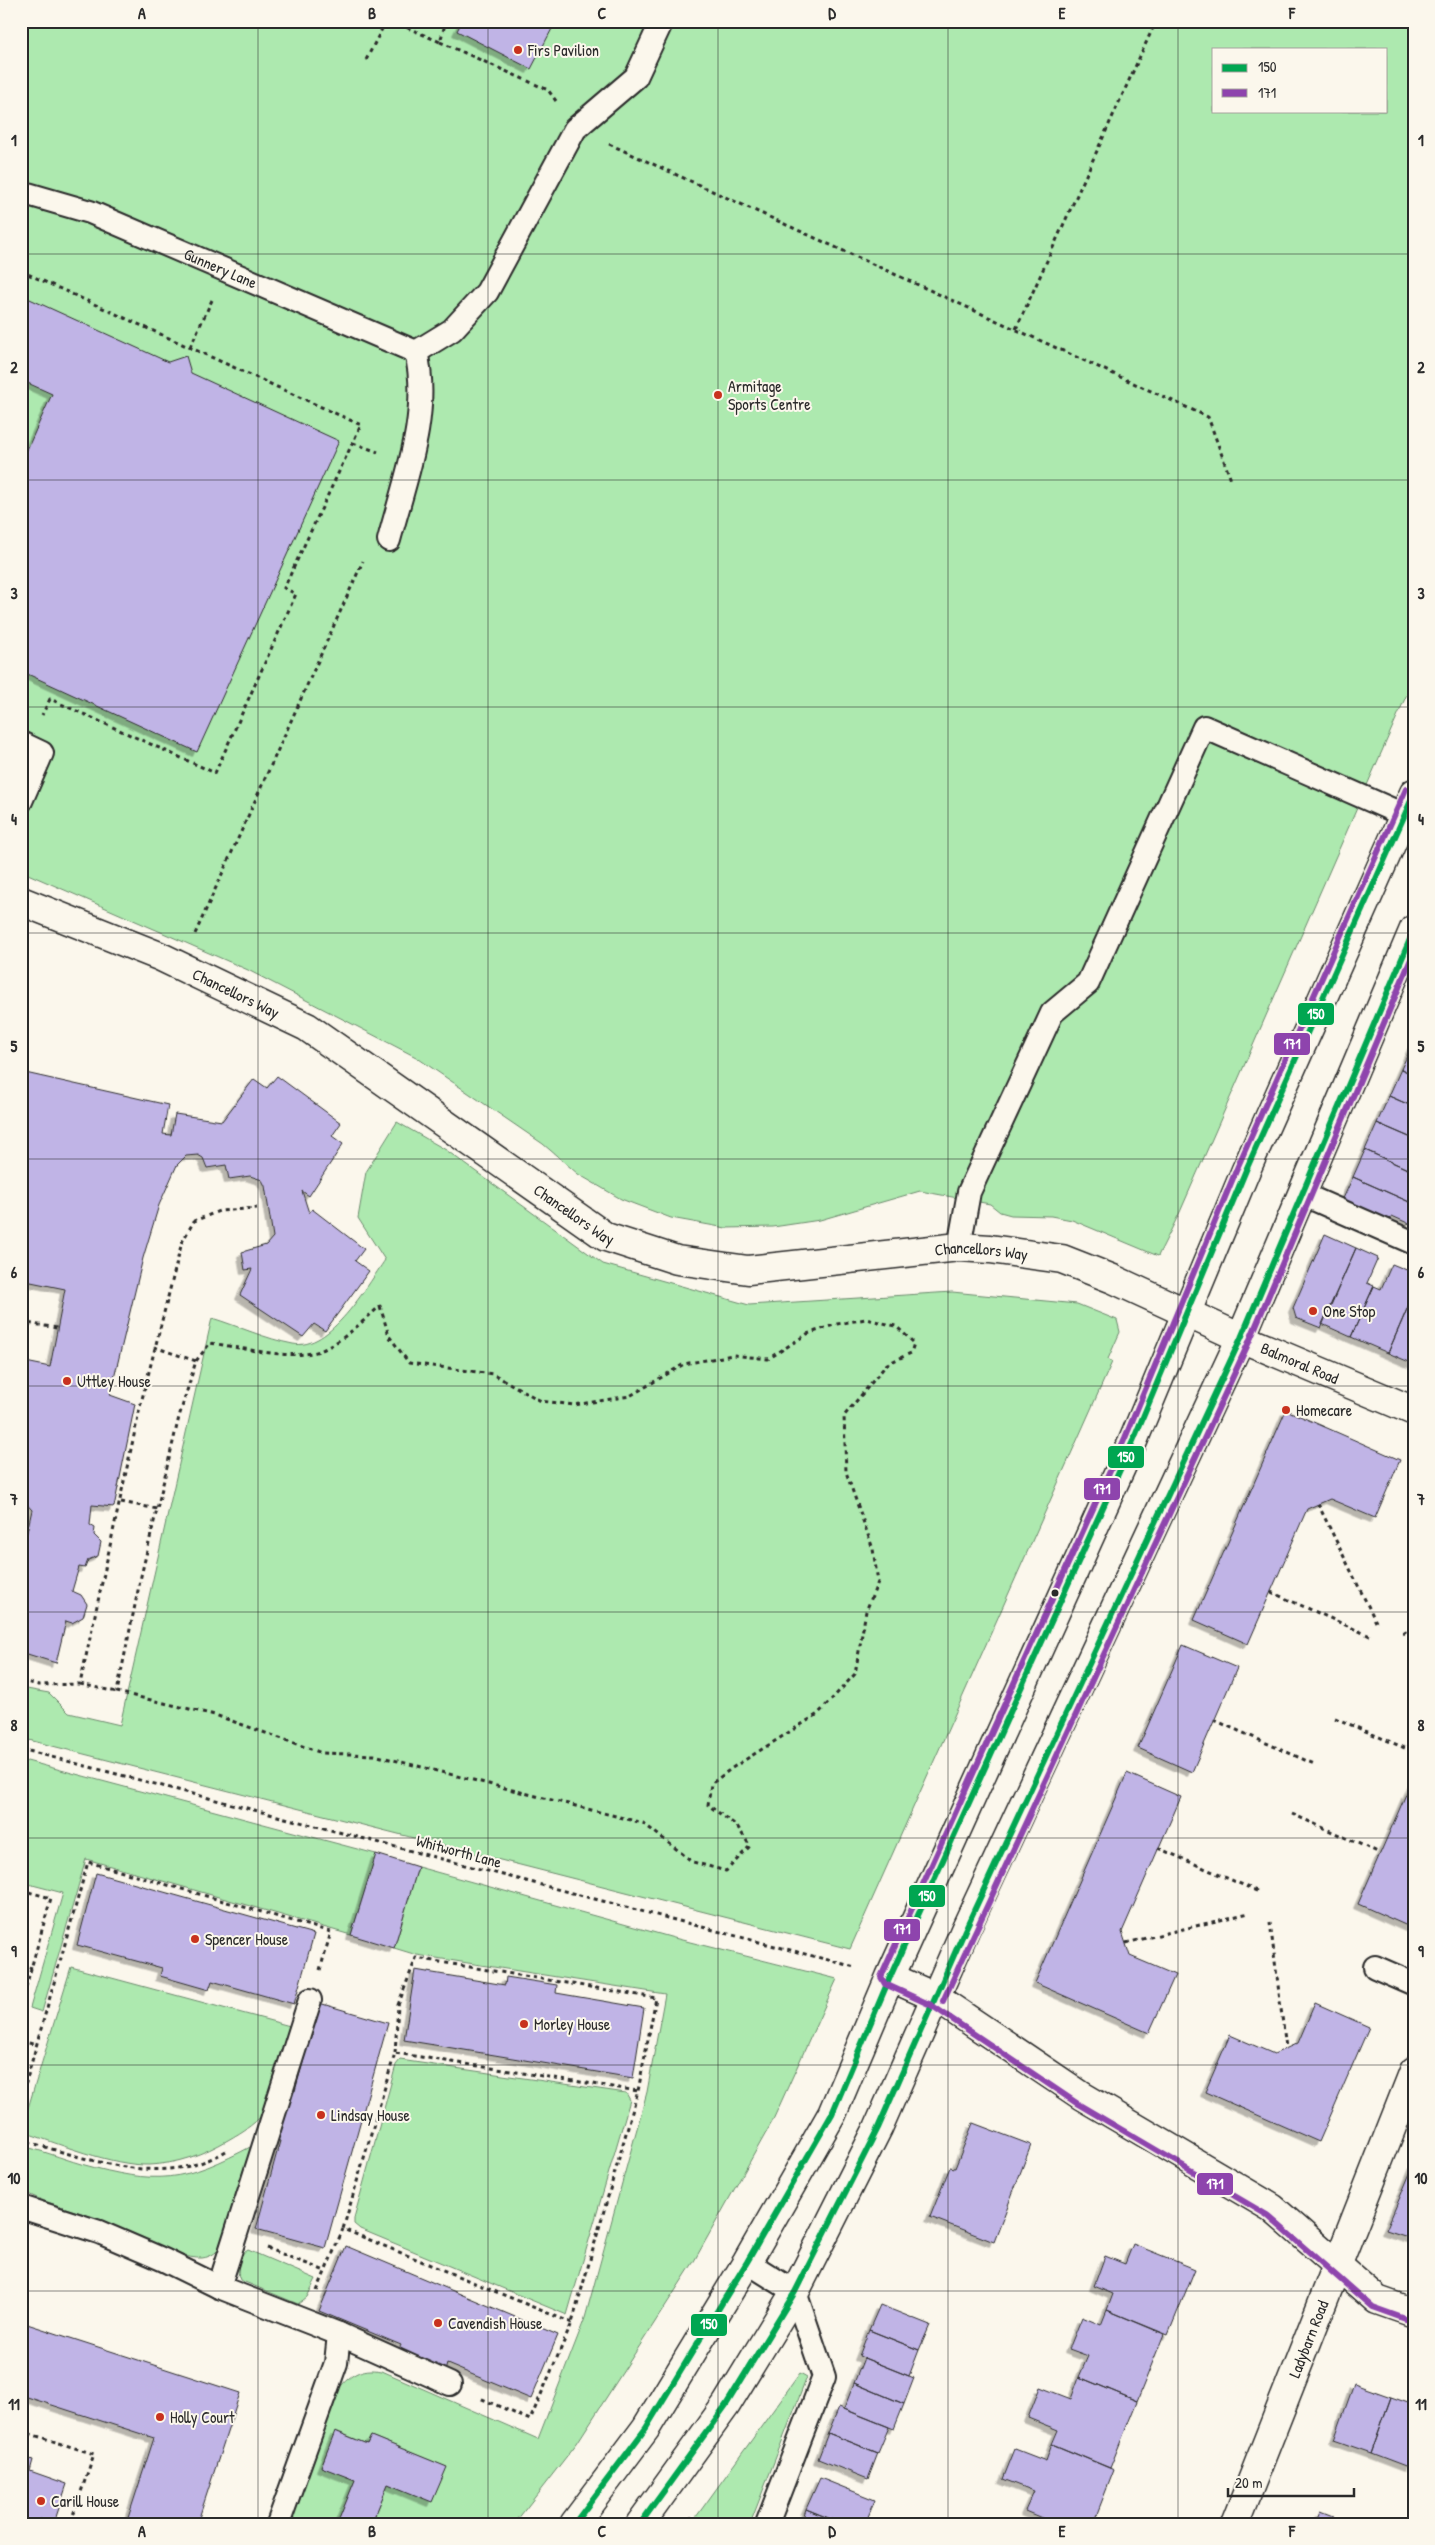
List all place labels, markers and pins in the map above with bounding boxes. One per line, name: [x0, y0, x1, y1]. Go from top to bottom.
place label: Firs Pavilion: [527, 39, 599, 61]
marker: Firs Pavilion: [512, 44, 524, 56]
place label: Armitage Sports Centre: [728, 375, 811, 415]
marker: Armitage Sports Centre: [712, 389, 724, 401]
place label: One Stop: [1323, 1300, 1375, 1322]
marker: One Stop: [1307, 1305, 1319, 1317]
place label: Uttley House: [77, 1370, 151, 1392]
marker: Uttley House: [61, 1375, 73, 1387]
place label: Homecare: [1296, 1399, 1353, 1421]
marker: Homecare: [1280, 1404, 1292, 1416]
unlabelled marker: [1050, 1588, 1060, 1598]
place label: Spencer House: [205, 1928, 289, 1950]
marker: Spencer House: [189, 1933, 201, 1945]
place label: Morley House: [534, 2013, 611, 2035]
marker: Morley House: [518, 2018, 530, 2030]
place label: Lindsay House: [331, 2104, 410, 2126]
marker: Lindsay House: [315, 2109, 327, 2121]
place label: Cavendish House: [448, 2312, 543, 2334]
marker: Cavendish House: [432, 2317, 444, 2329]
place label: Holly Court: [170, 2406, 235, 2428]
marker: Holly Court: [154, 2411, 166, 2423]
place label: Carill House: [51, 2490, 120, 2512]
marker: Carill House: [35, 2495, 47, 2507]

